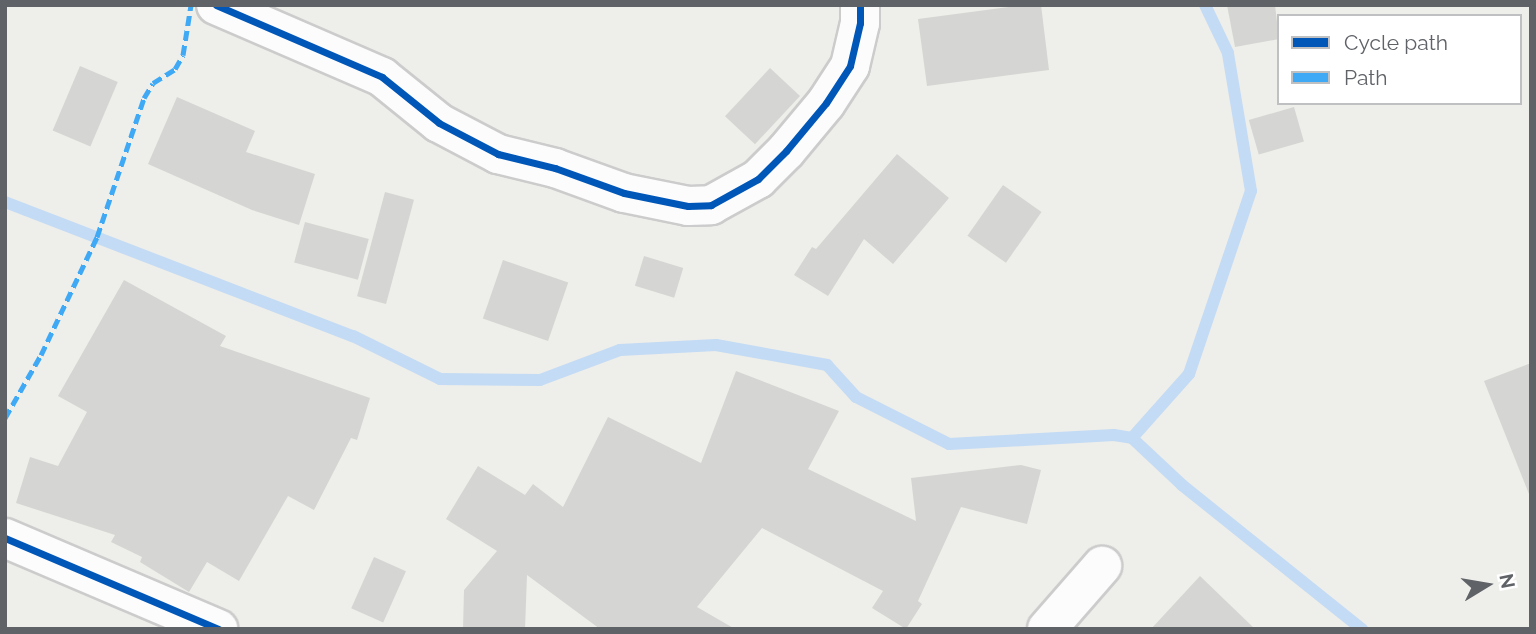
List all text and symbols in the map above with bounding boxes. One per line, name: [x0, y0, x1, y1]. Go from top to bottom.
legend: [1277, 14, 1522, 105]
text: Cycle path: [1344, 30, 1448, 55]
text: Path: [1344, 65, 1388, 90]
north arrow: [1452, 550, 1522, 620]
text: N: [1495, 572, 1520, 590]

